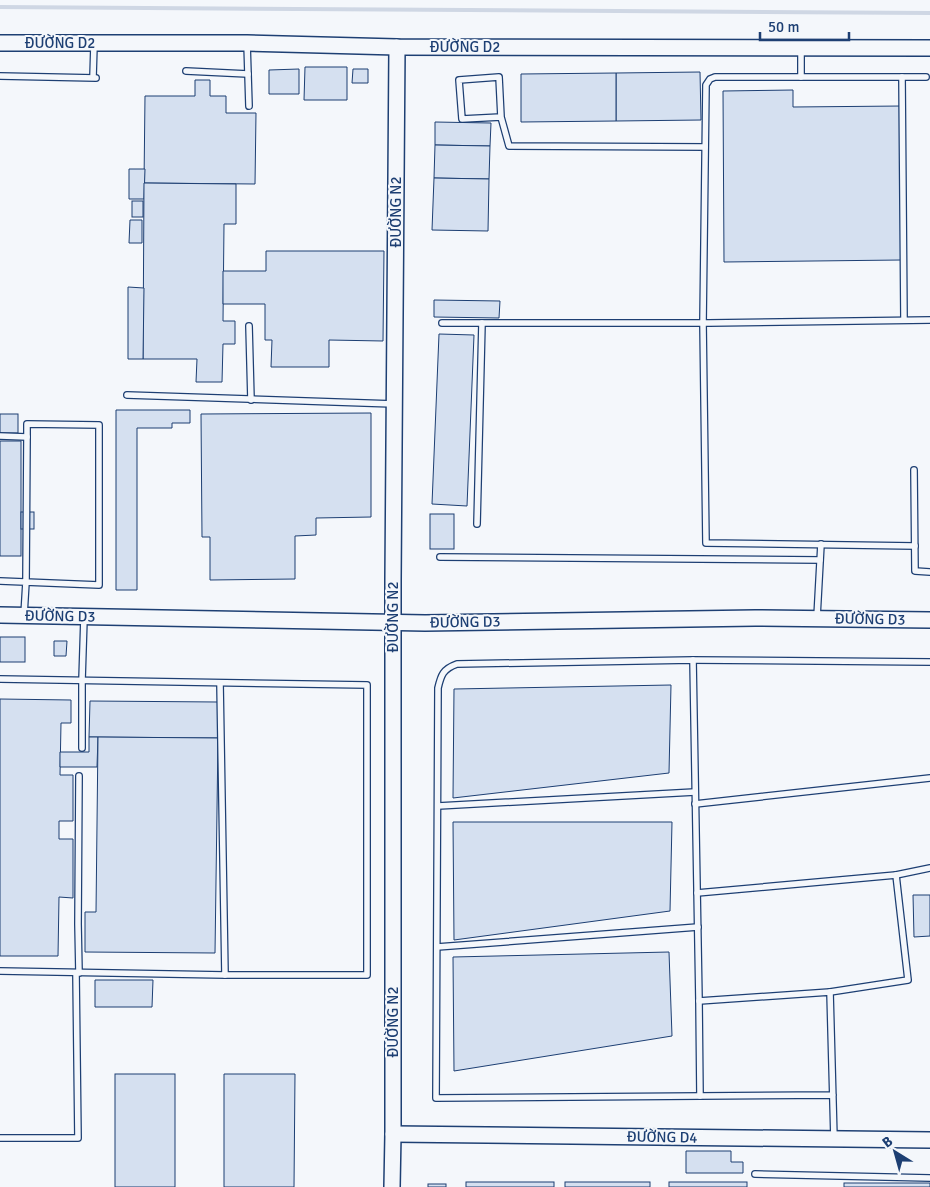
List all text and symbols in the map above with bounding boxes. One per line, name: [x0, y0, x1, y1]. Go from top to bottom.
scale bar: [760, 10, 849, 42]
text: 50 m: [768, 18, 799, 36]
street label: ĐƯỜNG D2: [25, 33, 95, 52]
street label: ĐƯỜNG D2: [430, 37, 500, 56]
street label: ĐƯỜNG N2: [386, 176, 405, 248]
street label: ĐƯỜNG N2: [383, 581, 402, 653]
street label: ĐƯỜNG D3: [24, 605, 96, 626]
street label: ĐƯỜNG D3: [834, 608, 906, 629]
street label: ĐƯỜNG D3: [429, 611, 501, 632]
street label: ĐƯỜNG N2: [383, 986, 402, 1058]
street label: ĐƯỜNG D4: [626, 1126, 698, 1147]
north arrow: [870, 1127, 920, 1177]
text: B: [879, 1132, 896, 1151]

